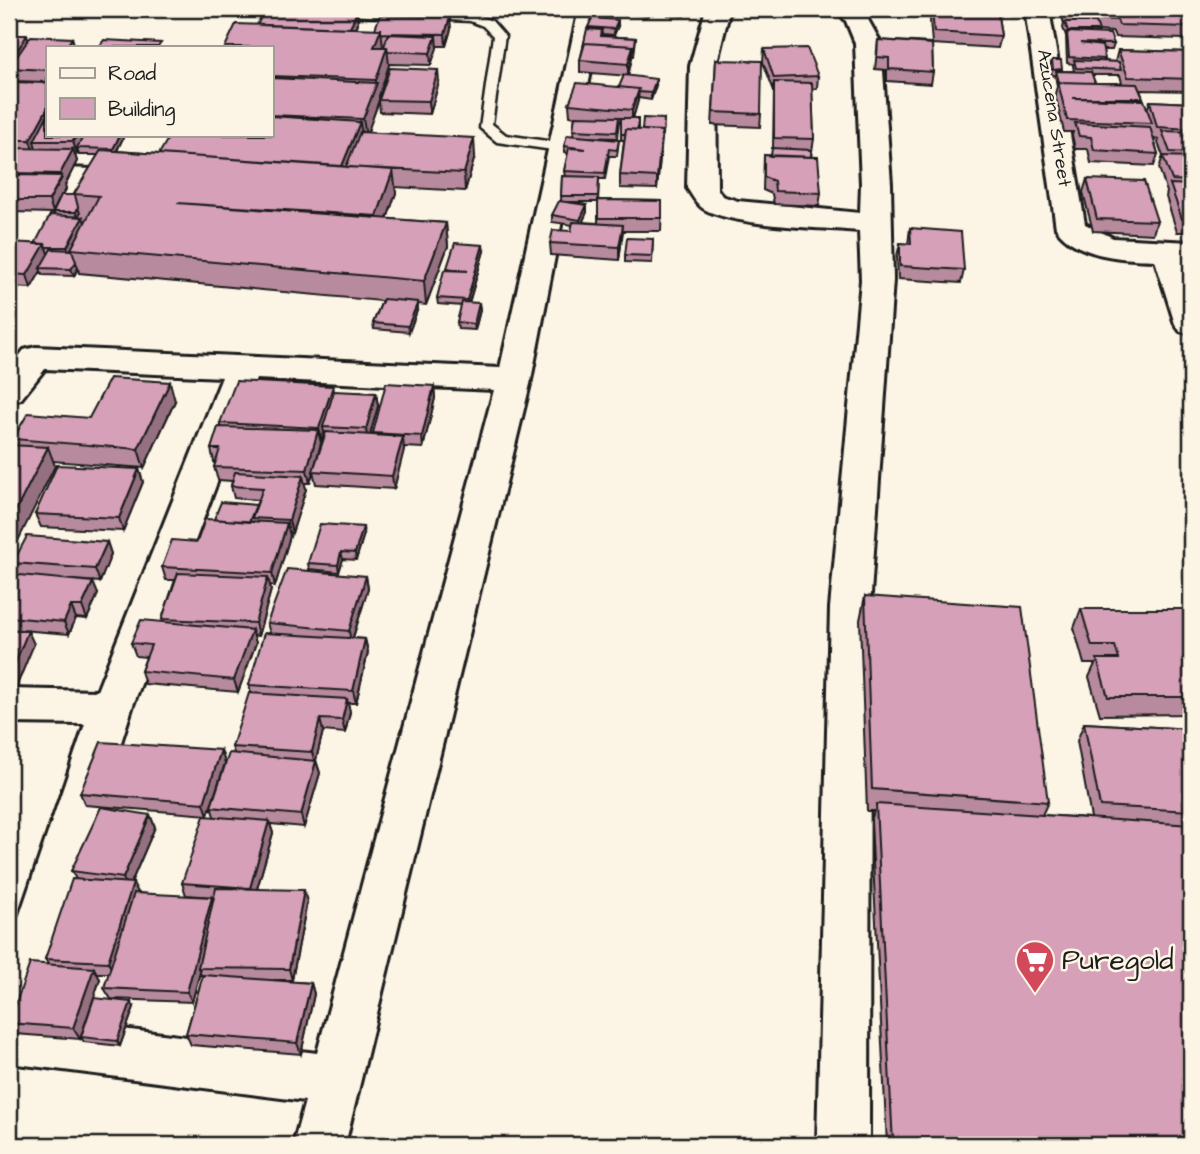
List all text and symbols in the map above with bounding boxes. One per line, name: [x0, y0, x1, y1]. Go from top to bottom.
legend: [46, 46, 273, 136]
street label: Azucena Street: [1030, 47, 1078, 189]
text: Road: [108, 59, 156, 88]
text: Building: [108, 95, 176, 126]
supermarket icon: Puregold: [1014, 939, 1056, 994]
place label: Puregold: [1062, 941, 1174, 981]

